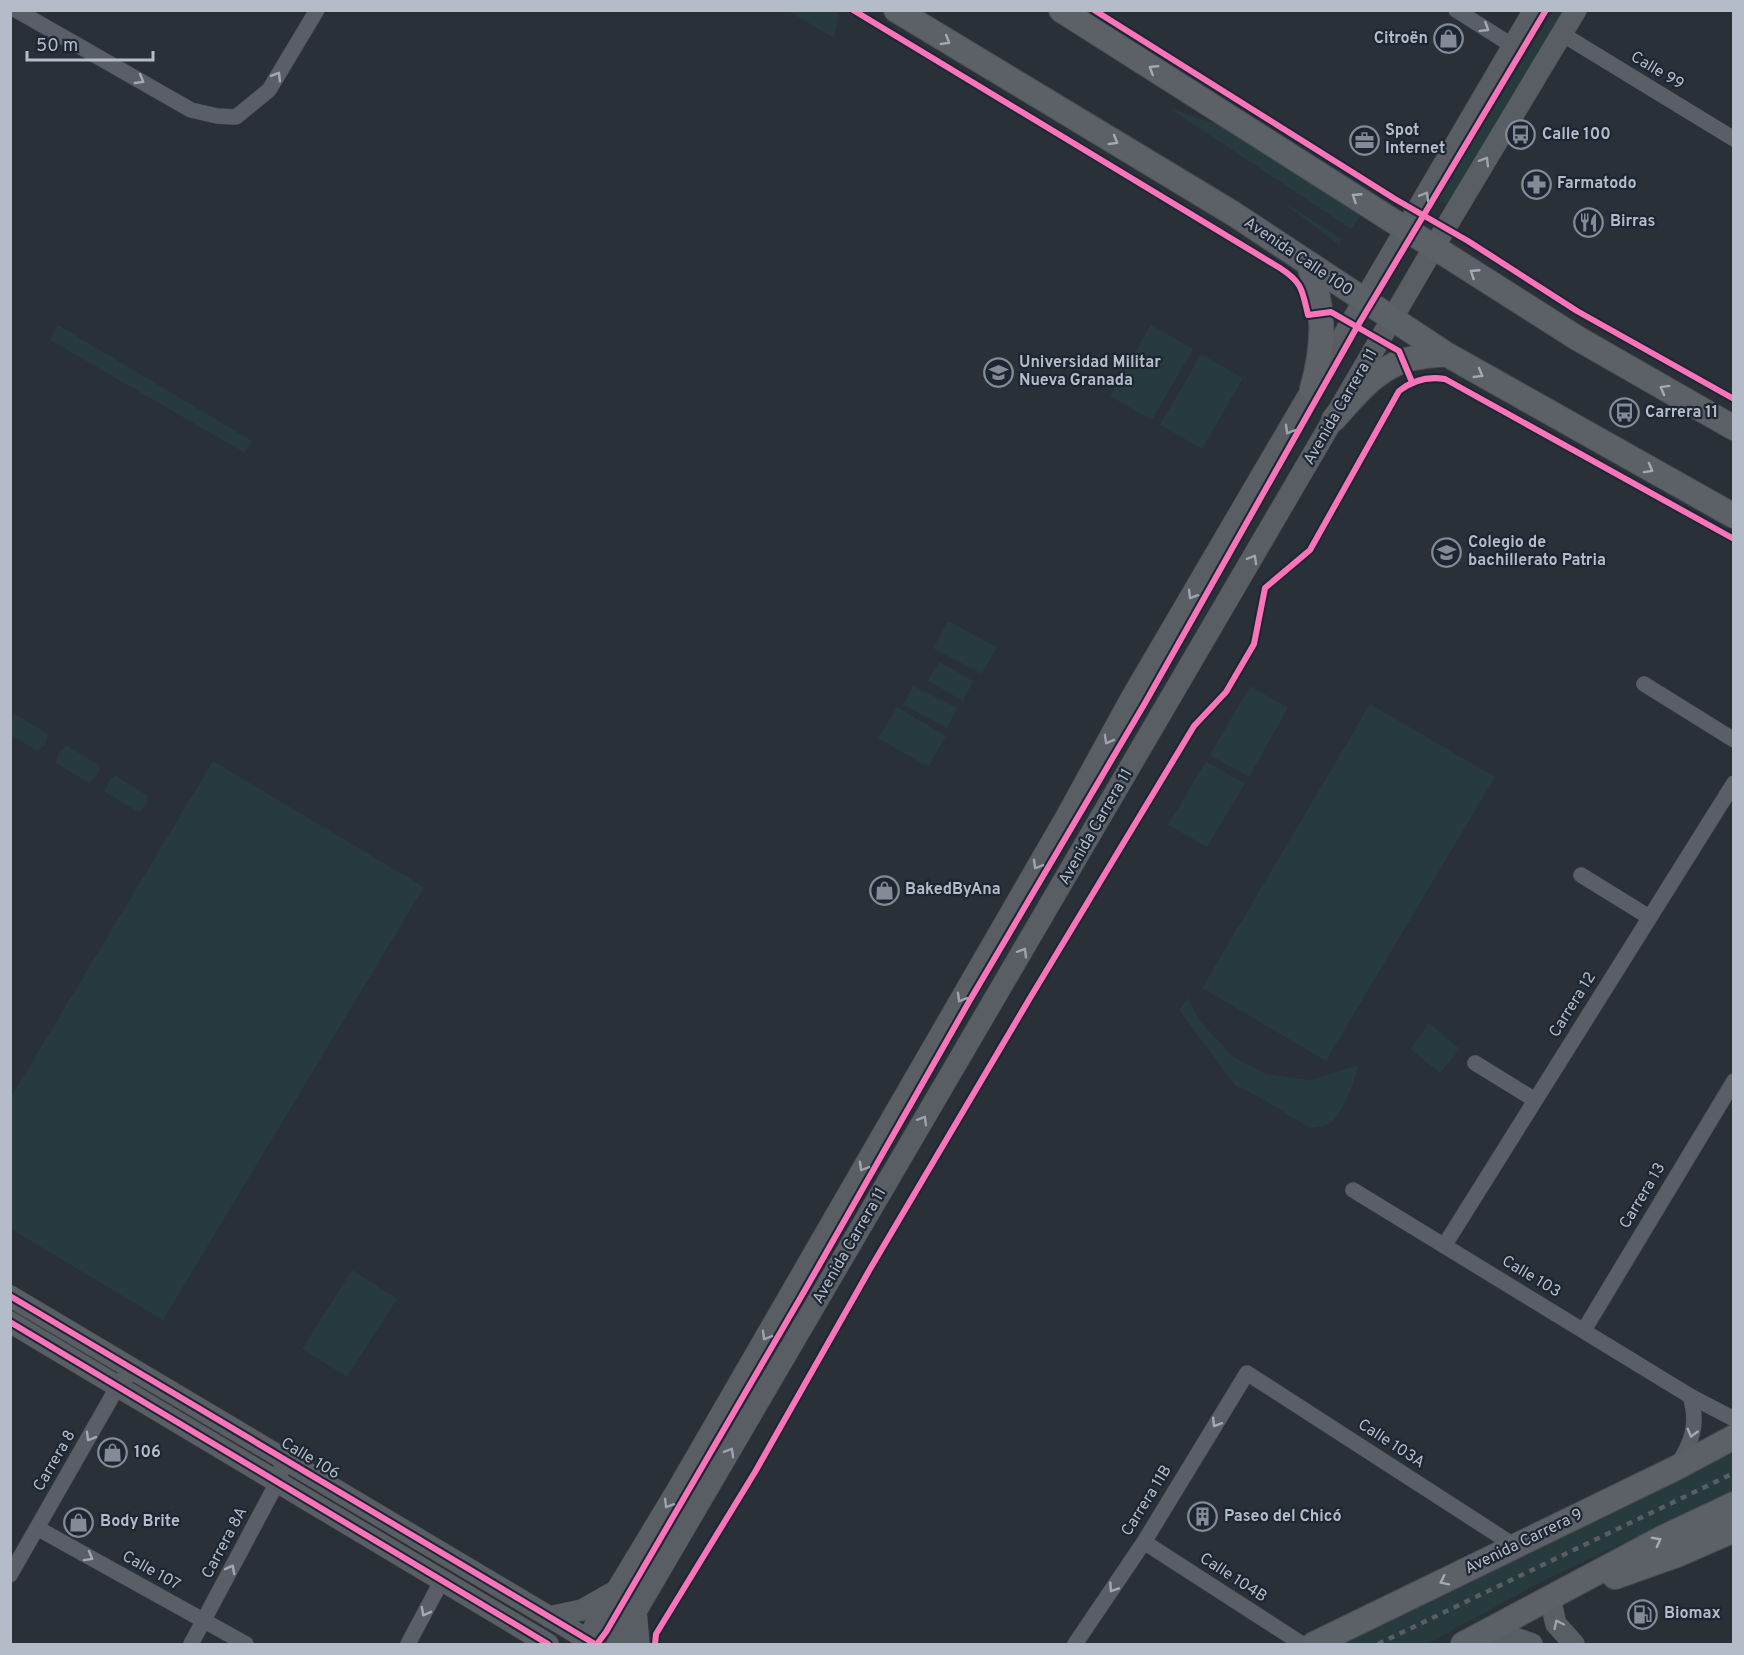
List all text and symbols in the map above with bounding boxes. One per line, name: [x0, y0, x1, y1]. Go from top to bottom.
one-way arrow: [1479, 21, 1489, 33]
shop icon: Citroën: [1433, 23, 1465, 55]
scale bar: [27, 24, 153, 62]
place label: Citroën: [1374, 29, 1428, 49]
one-way arrow: [940, 33, 950, 45]
text: 50 m: [36, 35, 78, 58]
street label: Calle 99: [1627, 47, 1687, 95]
one-way arrow: [1149, 65, 1159, 77]
one-way arrow: [270, 72, 282, 82]
one-way arrow: [134, 73, 144, 85]
bus stop icon: Calle 100: [1505, 119, 1537, 151]
place label: Spot Internet: [1385, 121, 1445, 159]
office icon: Spot Internet: [1348, 124, 1380, 156]
place label: Calle 100: [1542, 125, 1611, 145]
one-way arrow: [1108, 133, 1118, 145]
one-way arrow: [1477, 157, 1489, 167]
pharmacy icon: Farmatodo: [1520, 168, 1552, 200]
place label: Farmatodo: [1557, 174, 1637, 194]
one-way arrow: [1418, 192, 1430, 202]
one-way arrow: [1352, 194, 1363, 205]
restaurant icon: Birras: [1573, 206, 1605, 238]
place label: Birras: [1610, 212, 1655, 232]
street label: Avenida Calle 100: [1240, 213, 1356, 301]
one-way arrow: [1469, 269, 1480, 280]
street label: Avenida Carrera 11: [1300, 345, 1382, 469]
place label: Universidad Militar Nueva Granada: [1019, 353, 1161, 391]
school or university icon: Universidad Militar Nueva Granada: [982, 356, 1014, 388]
one-way arrow: [1472, 367, 1483, 378]
one-way arrow: [1660, 385, 1670, 396]
bus stop icon: Carrera 11: [1608, 397, 1640, 429]
place label: Carrera 11: [1645, 403, 1718, 423]
one-way arrow: [1285, 424, 1297, 434]
one-way arrow: [1643, 462, 1653, 473]
place label: Colegio de bachillerato Patria: [1468, 533, 1606, 571]
school or university icon: Colegio de bachillerato Patria: [1431, 536, 1463, 568]
one-way arrow: [1246, 554, 1257, 565]
one-way arrow: [1187, 589, 1199, 599]
one-way arrow: [1104, 734, 1115, 744]
street label: Avenida Carrera 11: [1055, 765, 1137, 889]
one-way arrow: [1033, 859, 1045, 869]
shop icon: BakedByAna: [868, 874, 900, 906]
place label: BakedByAna: [905, 880, 1001, 900]
one-way arrow: [1015, 948, 1027, 958]
street label: Carrera 12: [1545, 969, 1601, 1041]
one-way arrow: [957, 992, 968, 1002]
one-way arrow: [916, 1115, 928, 1126]
street label: Carrera 13: [1616, 1159, 1670, 1233]
one-way arrow: [859, 1161, 871, 1171]
street label: Avenida Carrera 11: [809, 1184, 891, 1308]
street label: Calle 103: [1498, 1252, 1564, 1302]
one-way arrow: [762, 1330, 773, 1340]
street label: Calle 103A: [1354, 1415, 1428, 1473]
one-way arrow: [1212, 1417, 1224, 1427]
street label: Carrera 8: [29, 1427, 81, 1495]
one-way arrow: [1687, 1427, 1699, 1438]
one-way arrow: [85, 1431, 97, 1441]
street label: Calle 106: [277, 1434, 343, 1484]
shop icon: 106: [97, 1437, 129, 1469]
place label: 106: [134, 1443, 161, 1463]
one-way arrow: [722, 1448, 734, 1458]
street label: Carrera 11B: [1117, 1462, 1177, 1540]
one-way arrow: [664, 1498, 675, 1508]
building icon: Paseo del Chicó: [1187, 1501, 1219, 1533]
street label: Carrera 8A: [198, 1504, 252, 1582]
street label: Avenida Carrera 9: [1462, 1505, 1586, 1579]
shop icon: Body Brite: [63, 1506, 95, 1538]
place label: Paseo del Chicó: [1224, 1507, 1341, 1527]
place label: Body Brite: [100, 1512, 180, 1532]
one-way arrow: [1651, 1537, 1661, 1548]
street label: Calle 107: [118, 1547, 184, 1595]
street label: Calle 104B: [1196, 1549, 1270, 1607]
one-way arrow: [82, 1550, 93, 1561]
one-way arrow: [224, 1565, 235, 1575]
one-way arrow: [1439, 1573, 1450, 1585]
one-way arrow: [1108, 1582, 1120, 1592]
fuel station icon: Biomax: [1627, 1598, 1659, 1630]
place label: Biomax: [1664, 1604, 1721, 1624]
one-way arrow: [421, 1606, 432, 1617]
one-way arrow: [1553, 1619, 1565, 1630]

